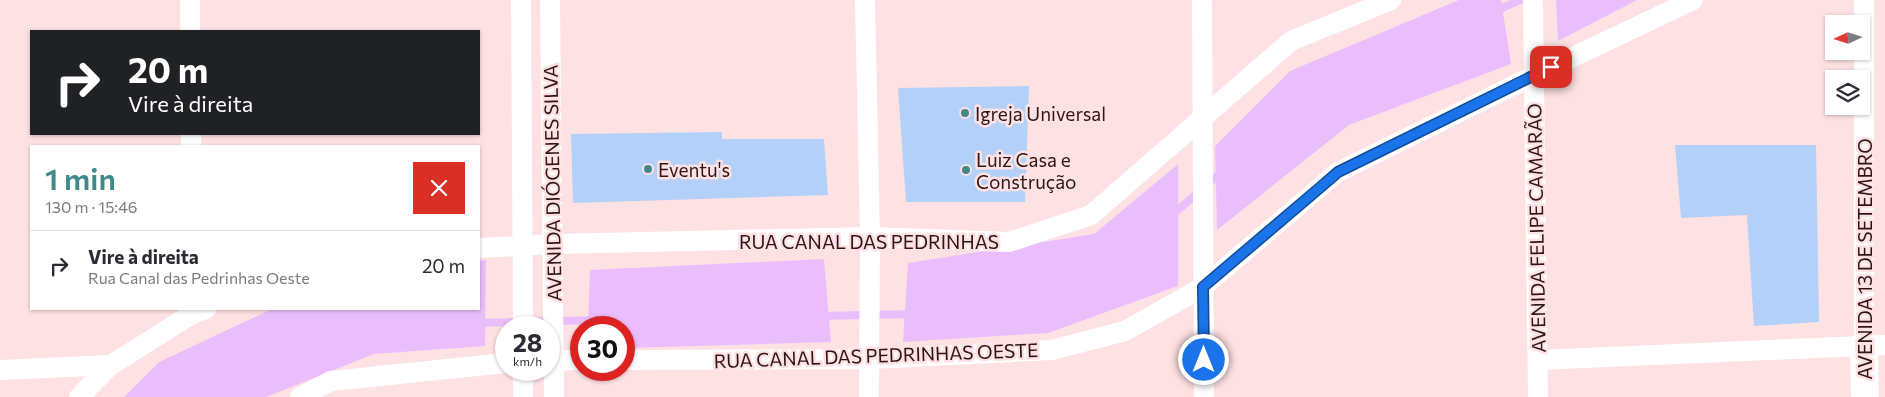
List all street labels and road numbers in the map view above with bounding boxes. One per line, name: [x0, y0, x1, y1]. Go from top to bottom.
street label: AVENIDA DIÓGENES SILVA: [537, 64, 566, 302]
street label: AVENIDA FELIPE CAMARÃO: [1522, 103, 1550, 353]
street label: AVENIDA 13 DE SETEMBRO: [1853, 138, 1876, 380]
street label: RUA CANAL DAS PEDRINHAS: [739, 230, 999, 253]
street label: RUA CANAL DAS PEDRINHAS OESTE: [713, 338, 1039, 372]

